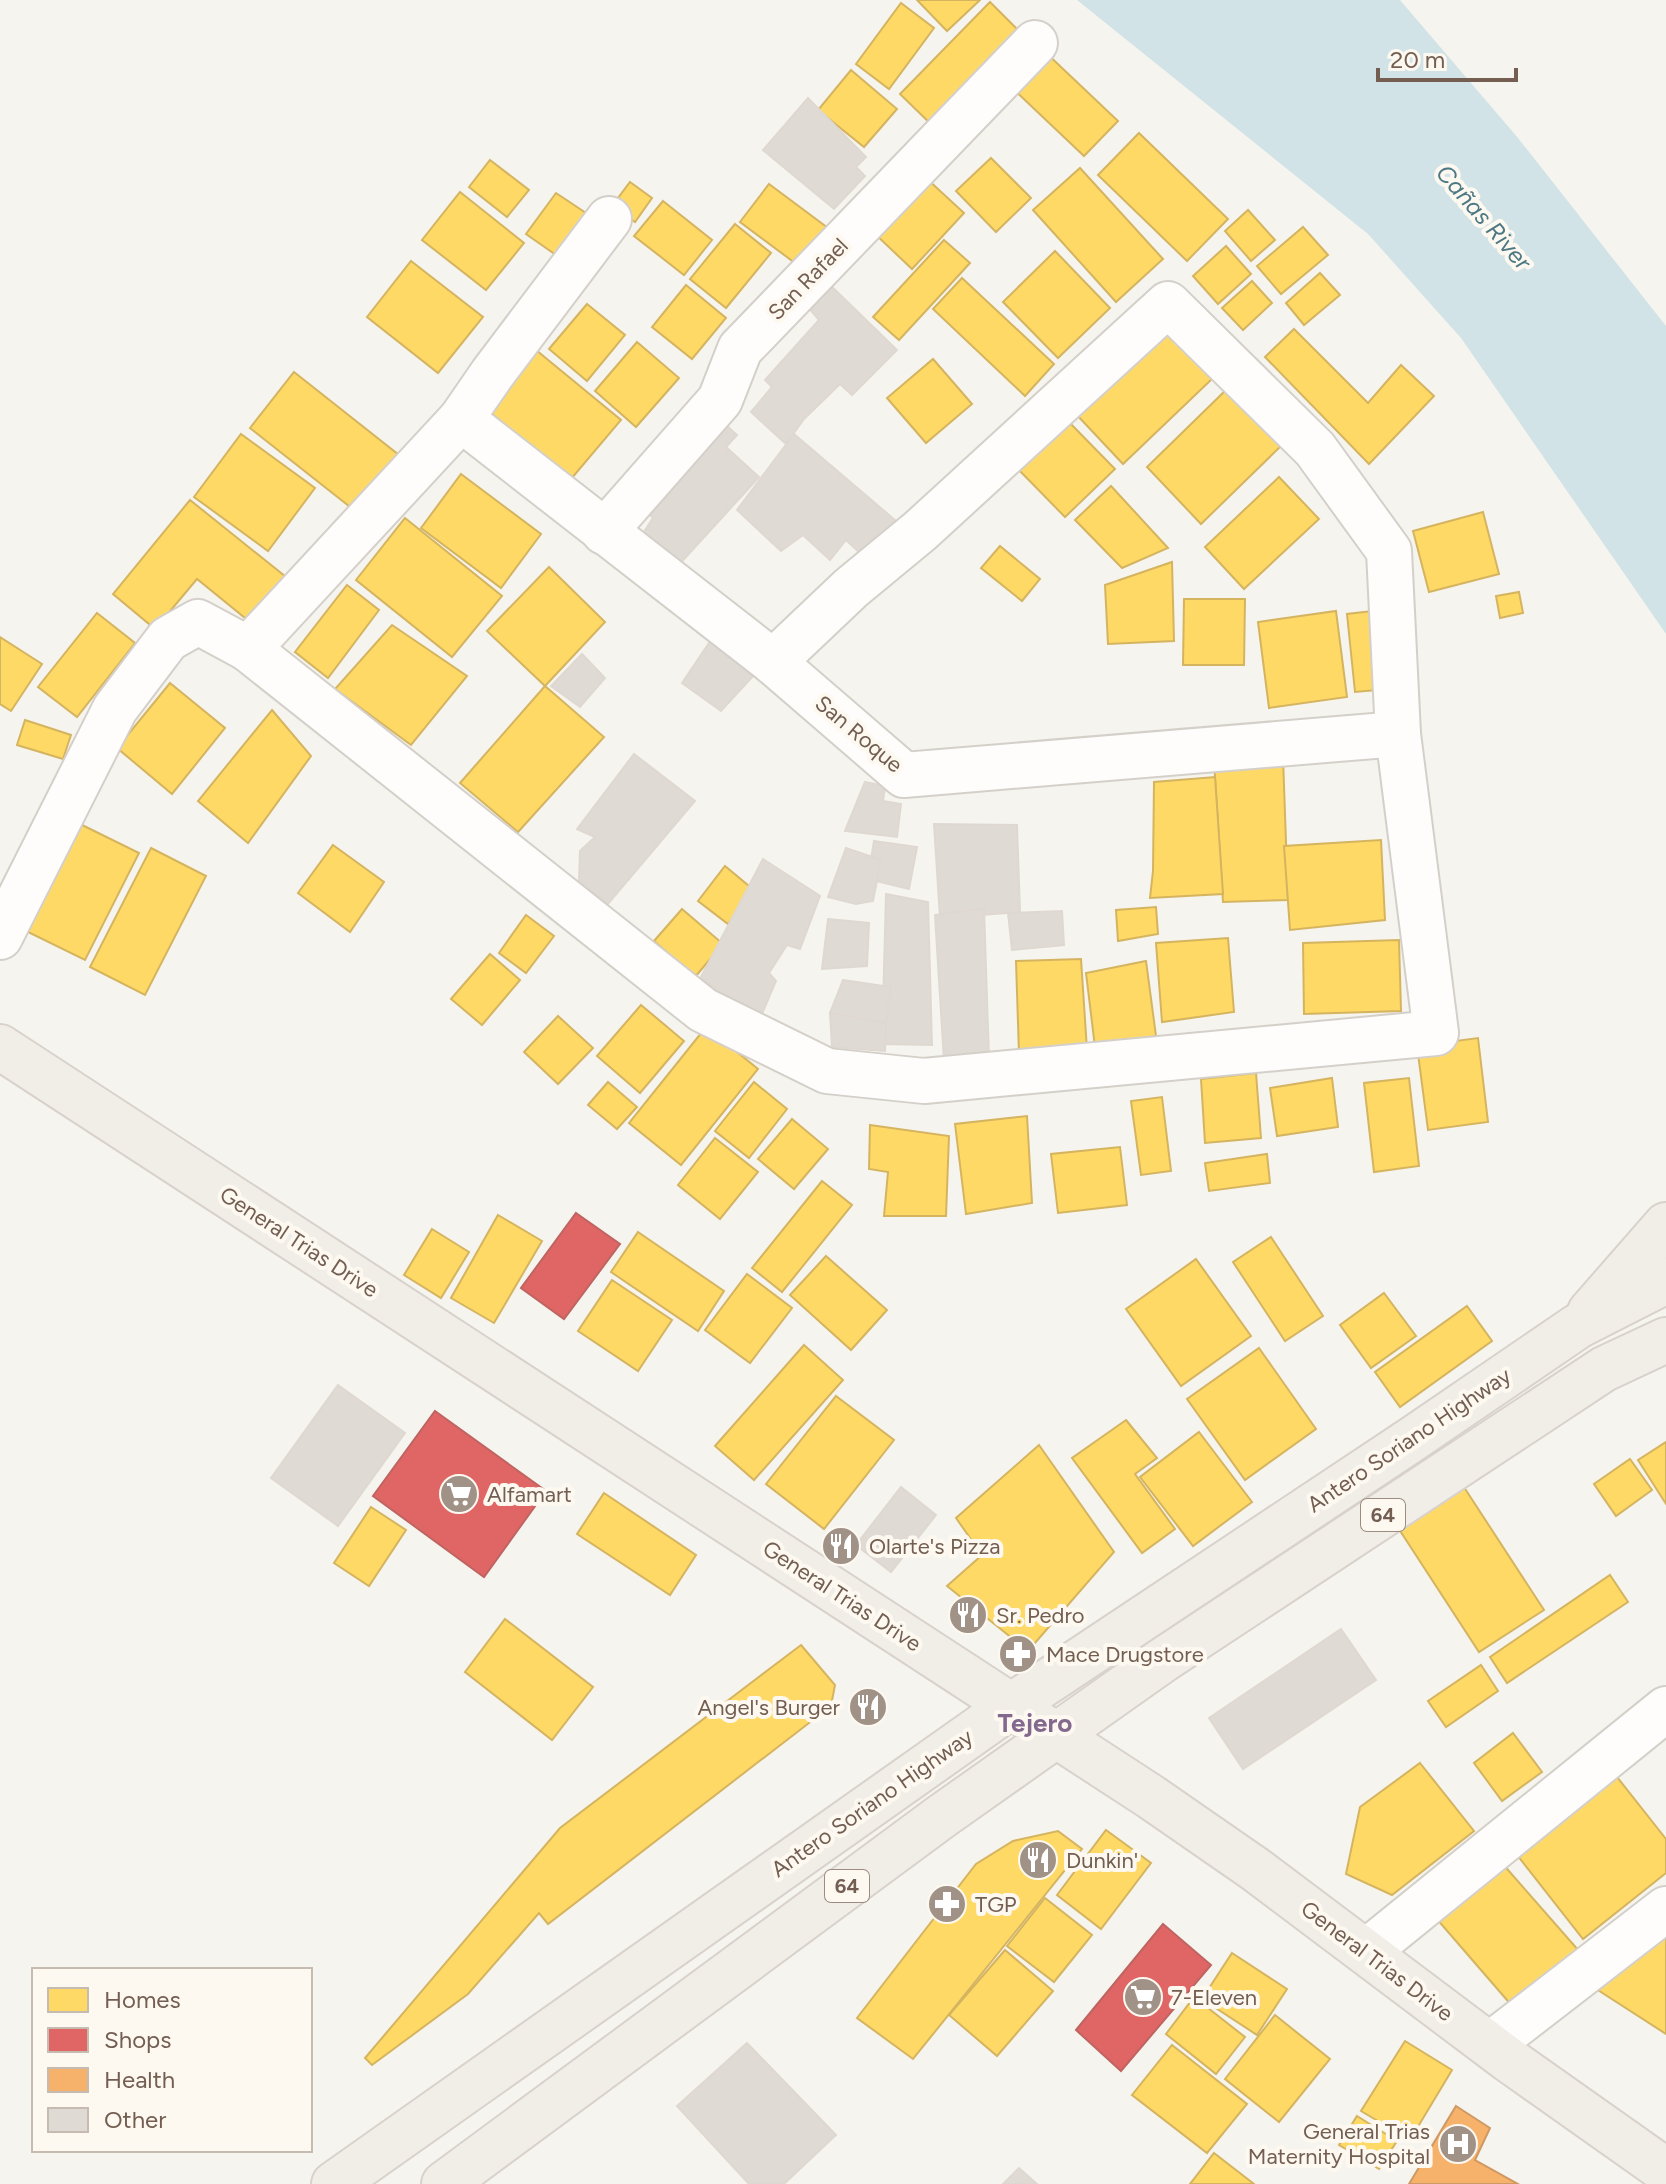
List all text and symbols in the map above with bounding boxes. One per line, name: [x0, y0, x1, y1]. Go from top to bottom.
scale bar: [1378, 32, 1516, 82]
text: 20 m: [1390, 45, 1445, 74]
water label: Cañas River: [1430, 158, 1538, 276]
street label: San Rafael: [762, 232, 854, 326]
street label: San Roque: [810, 690, 908, 778]
street label: General Trias Drive: [215, 1181, 383, 1303]
street label: Antero Soriano Highway: [1302, 1362, 1516, 1518]
supermarket icon: Alfamart: [438, 1473, 480, 1515]
place label: Alfamart: [487, 1481, 572, 1508]
road number: 64: [1361, 1499, 1405, 1531]
restaurant icon: Olarte's Pizza: [820, 1525, 862, 1567]
place label: Olarte's Pizza: [869, 1533, 1001, 1560]
street label: General Trias Drive: [758, 1535, 926, 1657]
restaurant icon: Sr. Pedro: [947, 1594, 989, 1636]
place label: Sr. Pedro: [996, 1602, 1085, 1629]
pharmacy icon: Mace Drugstore: [997, 1633, 1039, 1675]
place label: Mace Drugstore: [1046, 1641, 1204, 1668]
restaurant icon: Angel's Burger: [847, 1686, 889, 1728]
place label: Angel's Burger: [697, 1694, 841, 1721]
district label: Tejero: [998, 1707, 1072, 1739]
street label: Antero Soriano Highway: [766, 1723, 978, 1883]
restaurant icon: Dunkin': [1017, 1839, 1059, 1881]
place label: Dunkin': [1066, 1847, 1138, 1874]
road number: 64: [825, 1870, 869, 1902]
pharmacy icon: TGP: [926, 1883, 968, 1925]
place label: TGP: [975, 1891, 1017, 1918]
street label: General Trias Drive: [1296, 1895, 1458, 2027]
legend: [32, 1968, 312, 2152]
supermarket icon: 7-Eleven: [1122, 1976, 1164, 2018]
place label: 7-Eleven: [1171, 1984, 1257, 2011]
text: Homes: [104, 1985, 181, 2014]
text: Shops: [104, 2025, 171, 2054]
text: Health: [104, 2065, 175, 2094]
text: Other: [104, 2105, 166, 2134]
place label: General Trias Maternity Hospital: [1248, 2118, 1430, 2170]
hospital icon: General Trias Maternity Hospital: [1437, 2123, 1479, 2165]

